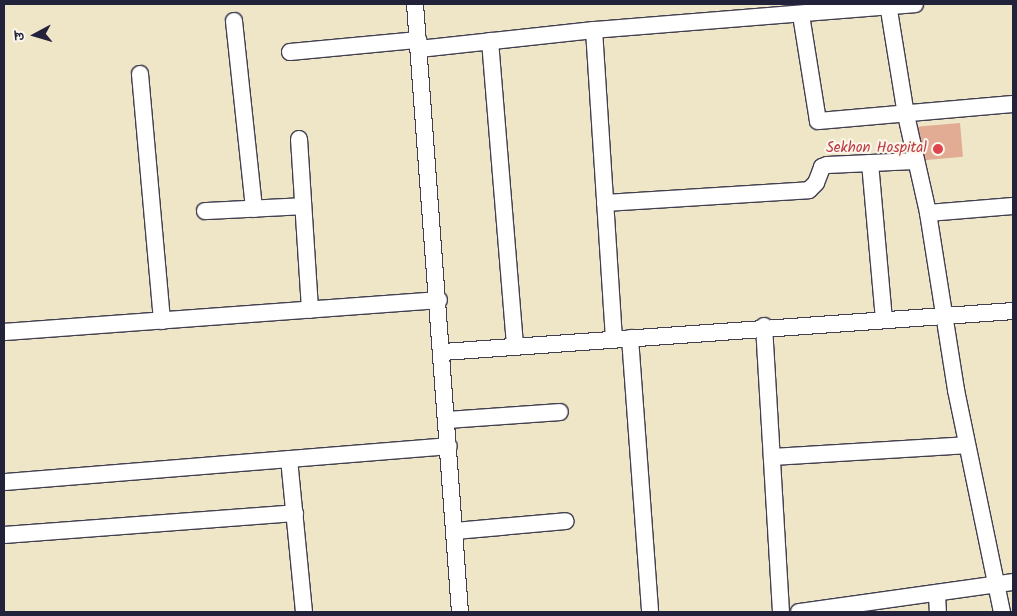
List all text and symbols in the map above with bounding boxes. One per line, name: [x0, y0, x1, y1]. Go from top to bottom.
north arrow: [10, 10, 60, 60]
text: उ: [9, 31, 31, 42]
place label: Sekhon Hospital: [826, 140, 927, 158]
marker: Sekhon Hospital: [931, 142, 945, 156]

